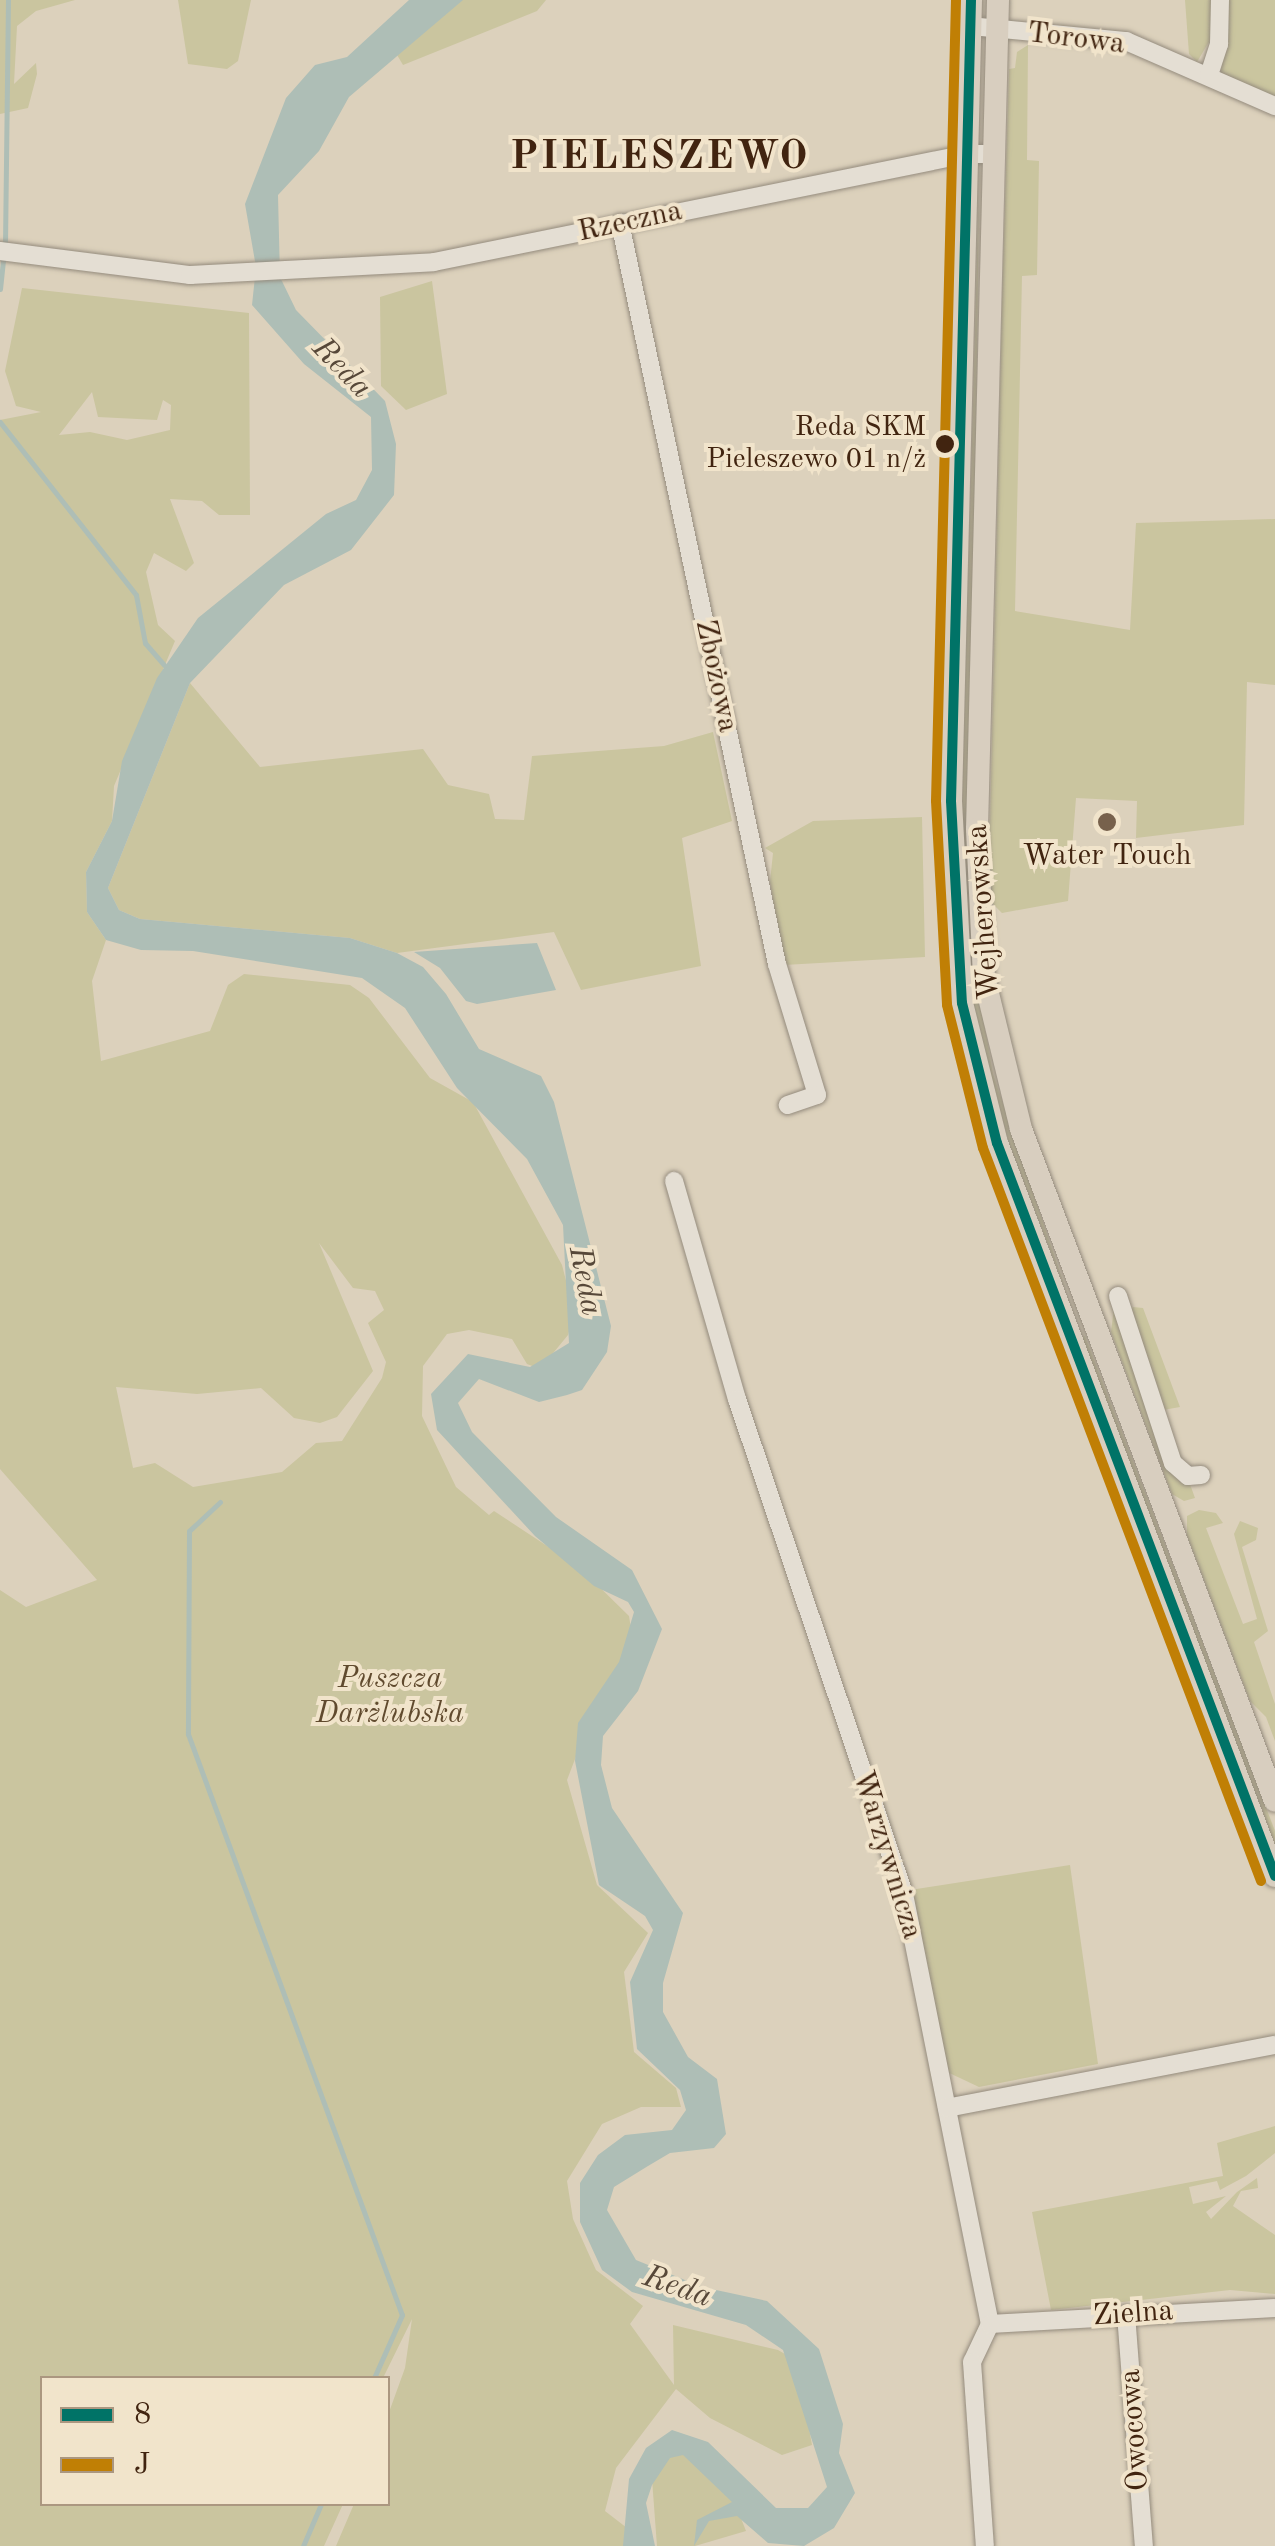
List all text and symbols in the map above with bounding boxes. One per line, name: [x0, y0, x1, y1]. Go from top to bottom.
street label: Torowa: [1025, 15, 1127, 63]
district label: PIELESZEWO: [510, 134, 810, 182]
street label: Rzeczna: [575, 193, 685, 251]
water label: Reda: [303, 330, 379, 408]
place label: Reda SKM Pieleszewo 01 n/ż: [706, 411, 926, 477]
marker: Reda SKM Pieleszewo 01 n/ż: [935, 434, 955, 454]
street label: Zbożowa: [686, 616, 746, 736]
marker: Water Touch: [1096, 811, 1118, 833]
street label: Wejherowska: [960, 823, 1008, 1001]
place label: Water Touch: [1022, 838, 1192, 874]
water label: Reda: [558, 1243, 610, 1319]
park label: Puszcza Darżlubska: [316, 1661, 464, 1732]
street label: Warzywnicza: [844, 1766, 930, 1944]
water label: Reda: [638, 2258, 716, 2318]
street label: Zielna: [1092, 2293, 1174, 2335]
street label: Owocowa: [1113, 2368, 1157, 2492]
legend: [40, 2376, 390, 2506]
text: 8: [134, 2400, 151, 2430]
text: J: [134, 2450, 150, 2480]

